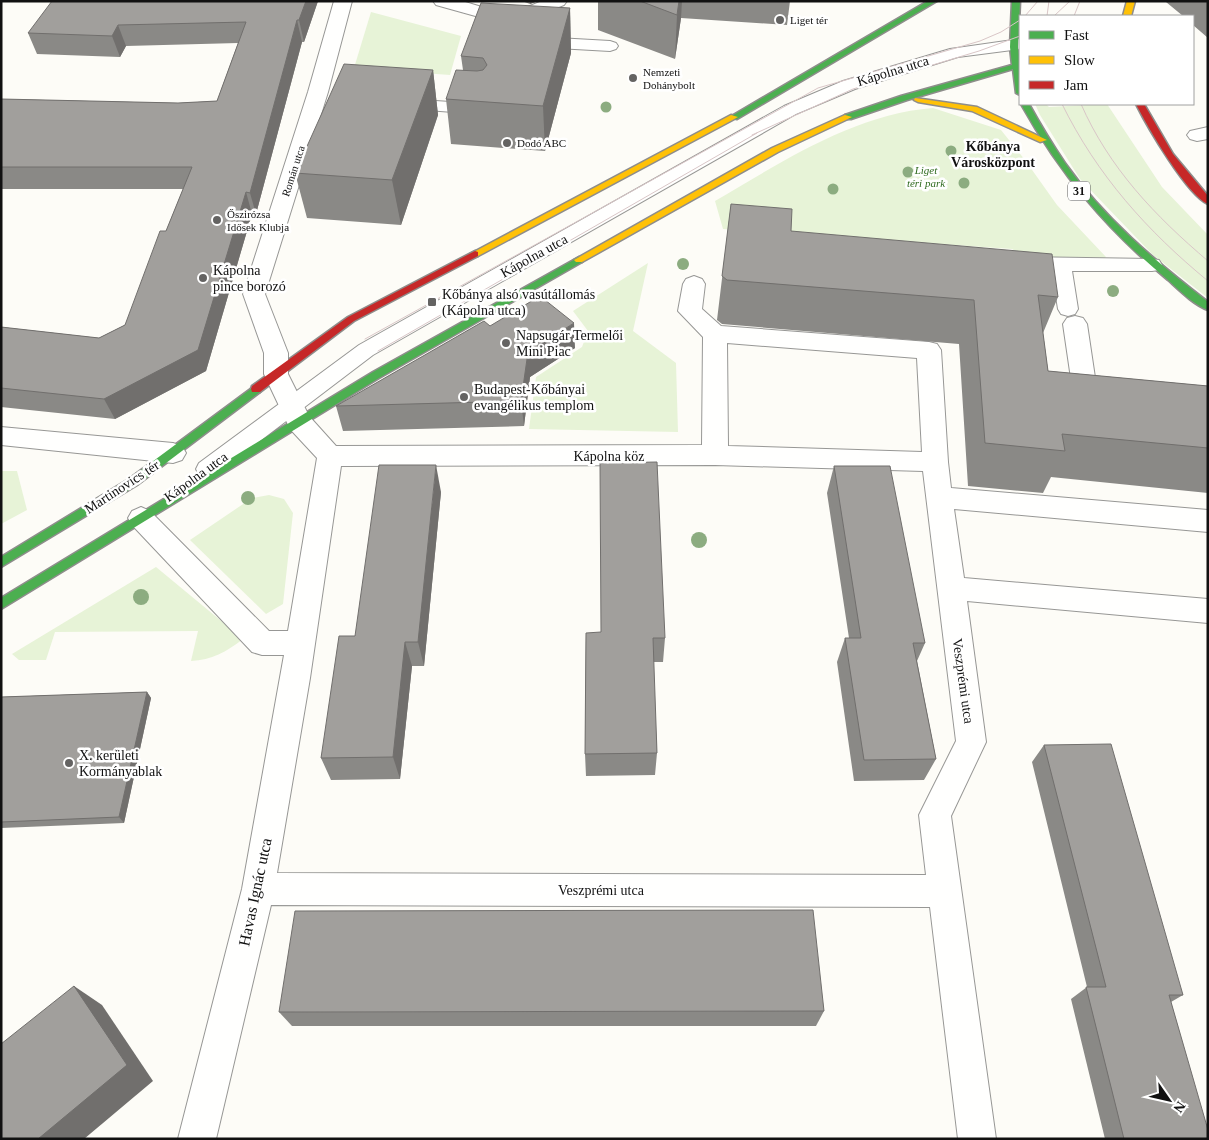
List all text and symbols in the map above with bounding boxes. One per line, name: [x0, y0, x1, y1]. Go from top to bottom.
marker: Liget tér: [774, 14, 786, 26]
place label: Liget tér: [790, 14, 828, 26]
legend: [1019, 15, 1194, 105]
text: Fast: [1064, 27, 1090, 43]
text: Slow: [1064, 52, 1095, 68]
street label: Kápolna utca: [855, 53, 931, 89]
place label: Nemzeti Dohánybolt: [643, 66, 695, 91]
marker: Nemzeti Dohánybolt: [627, 72, 639, 84]
text: Jam: [1064, 77, 1088, 93]
marker: Dodó ABC: [501, 137, 513, 149]
place label: Dodó ABC: [517, 137, 566, 149]
district label: Kőbánya Városközpont: [951, 139, 1035, 170]
street label: Román utca: [279, 144, 307, 198]
park label: Liget téri park: [907, 164, 946, 189]
road number: 31: [1068, 182, 1090, 200]
place label: Őszirózsa Idősek Klubja: [227, 208, 289, 233]
marker: Őszirózsa Idősek Klubja: [211, 214, 223, 226]
street label: Kápolna utca: [498, 231, 571, 281]
place label: Kápolna pince borozó: [213, 263, 286, 294]
marker: Kápolna pince borozó: [197, 272, 209, 284]
place label: Kőbánya alsó vasútállomás (Kápolna utca): [442, 287, 595, 319]
marker: Kőbánya alsó vasútállomás (Kápolna utca): [426, 296, 438, 308]
place label: Napsugár Termelői Mini Piac: [516, 328, 623, 359]
marker: Napsugár Termelői Mini Piac: [500, 337, 512, 349]
place label: Budapest-Kőbányai evangélikus templom: [474, 382, 594, 413]
marker: Budapest-Kőbányai evangélikus templom: [458, 391, 470, 403]
street label: Kápolna utca: [162, 449, 231, 505]
street label: Kápolna köz: [573, 449, 645, 464]
street label: Martinovics tér: [82, 457, 162, 517]
street label: Veszprémi utca: [950, 637, 977, 725]
place label: X. kerületi Kormányablak: [79, 748, 162, 779]
marker: X. kerületi Kormányablak: [63, 757, 75, 769]
street label: Havas Ignác utca: [235, 836, 276, 948]
street label: Veszprémi utca: [558, 883, 645, 898]
north arrow: [1144, 1075, 1194, 1125]
text: N: [1170, 1099, 1188, 1115]

